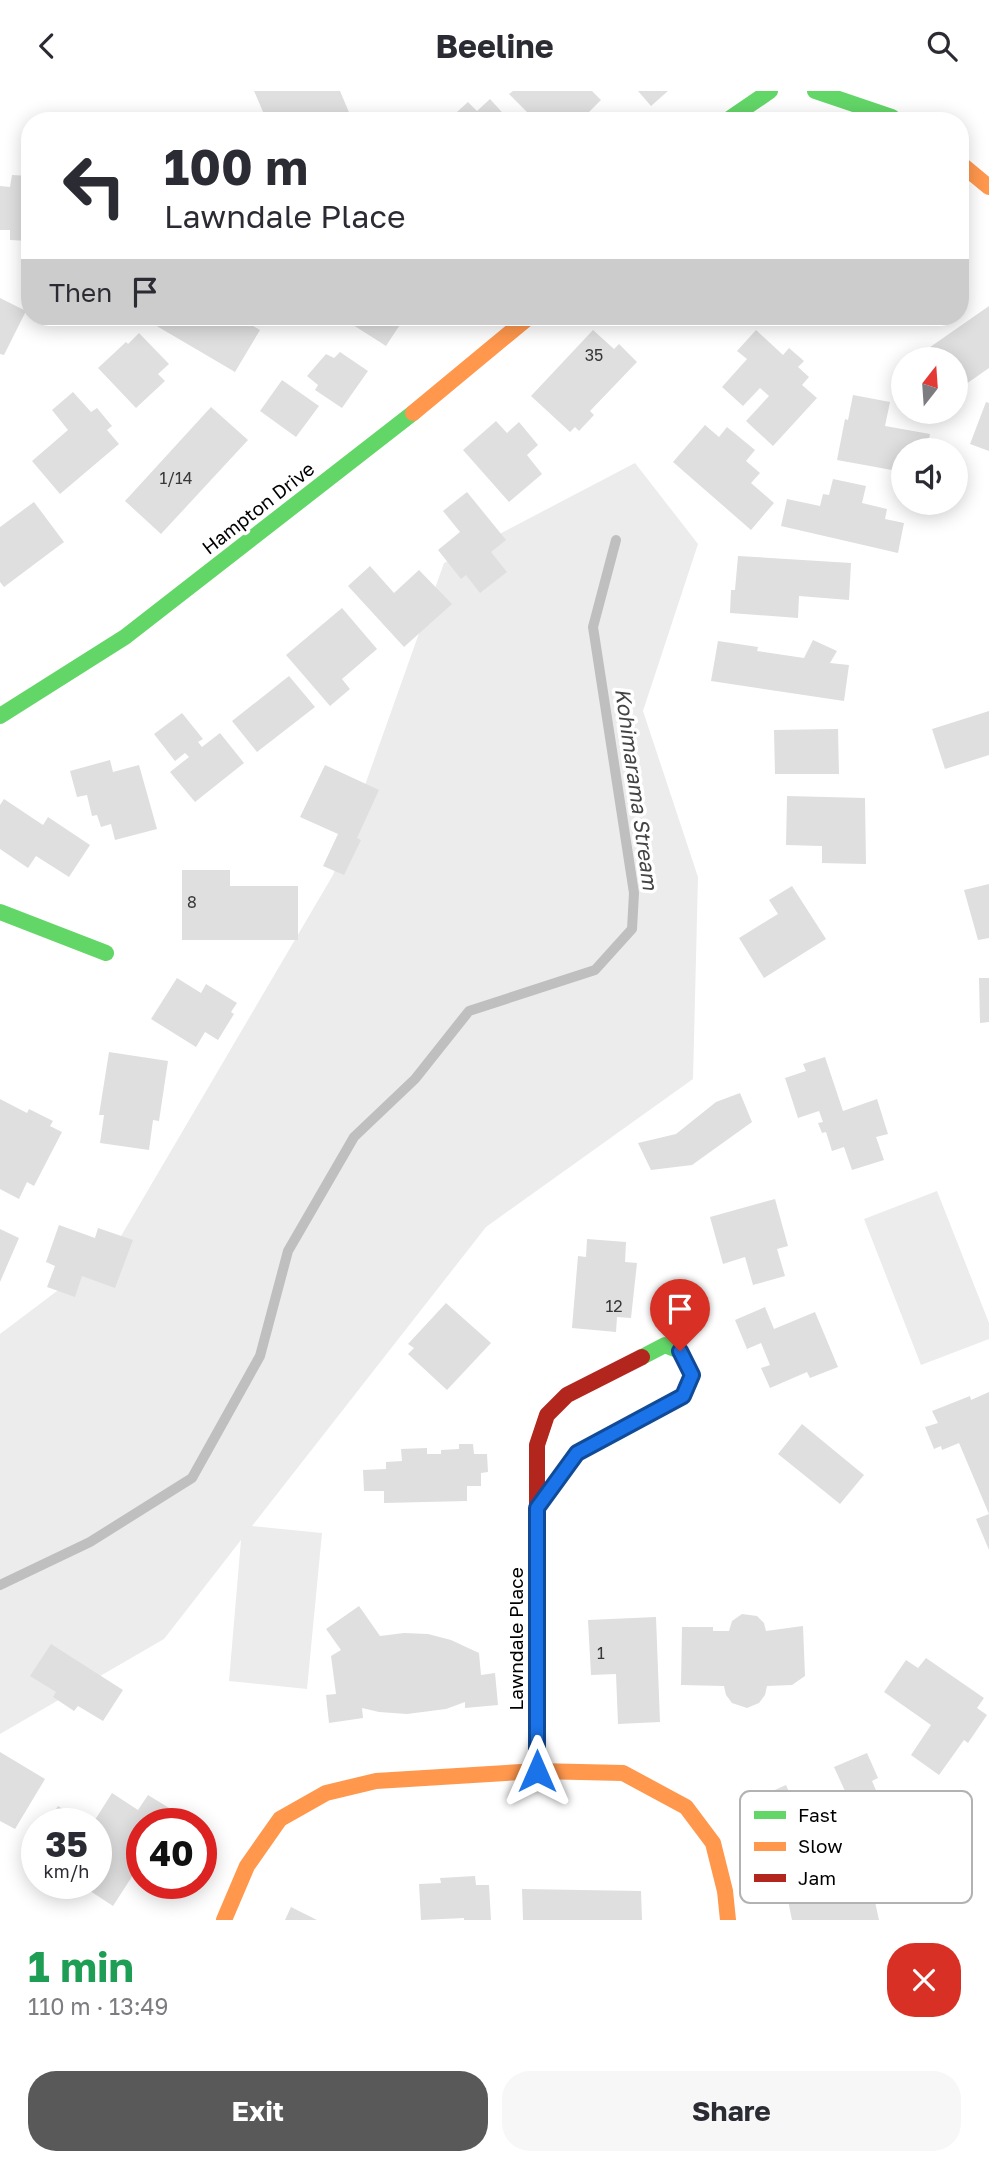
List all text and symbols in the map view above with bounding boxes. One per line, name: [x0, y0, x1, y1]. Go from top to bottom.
icon: back: [28, 27, 66, 65]
text: Beeline: [435, 27, 554, 65]
icon: search: [923, 27, 961, 65]
text: 100 m: [164, 137, 308, 196]
icon: left: [49, 140, 140, 231]
text: Lawndale Place: [164, 197, 405, 235]
icon: arrive: [126, 273, 164, 311]
text: Then: [49, 277, 112, 308]
house number: 35: [585, 345, 603, 365]
north arrow: [891, 347, 968, 423]
map controls: [891, 347, 968, 515]
button: sound: [891, 438, 968, 515]
street label: Hampton Drive: [197, 457, 318, 559]
house number: 1/14: [160, 468, 192, 488]
water label: Kohimarama Stream: [610, 686, 664, 893]
house number: 8: [187, 892, 197, 912]
pin: [650, 1279, 710, 1351]
icon: arrive: [661, 1290, 699, 1328]
house number: 12: [605, 1296, 623, 1316]
street label: Lawndale Place: [504, 1567, 527, 1711]
house number: 1: [597, 1643, 605, 1663]
position arrow: [500, 1734, 574, 1808]
legend: [740, 1791, 972, 1903]
text: Fast: [798, 1803, 837, 1826]
speed limit sign: 40: [126, 1808, 217, 1899]
text: 35: [45, 1823, 88, 1865]
text: Slow: [798, 1834, 843, 1857]
text: km/h: [44, 1860, 89, 1882]
text: Jam: [798, 1866, 836, 1889]
text: 1 min: [28, 1941, 134, 1991]
button: close: [887, 1943, 961, 2017]
text: 110 m · 13:49: [28, 1992, 169, 2020]
button: Exit: [28, 2071, 488, 2151]
button: Share: [502, 2071, 961, 2151]

